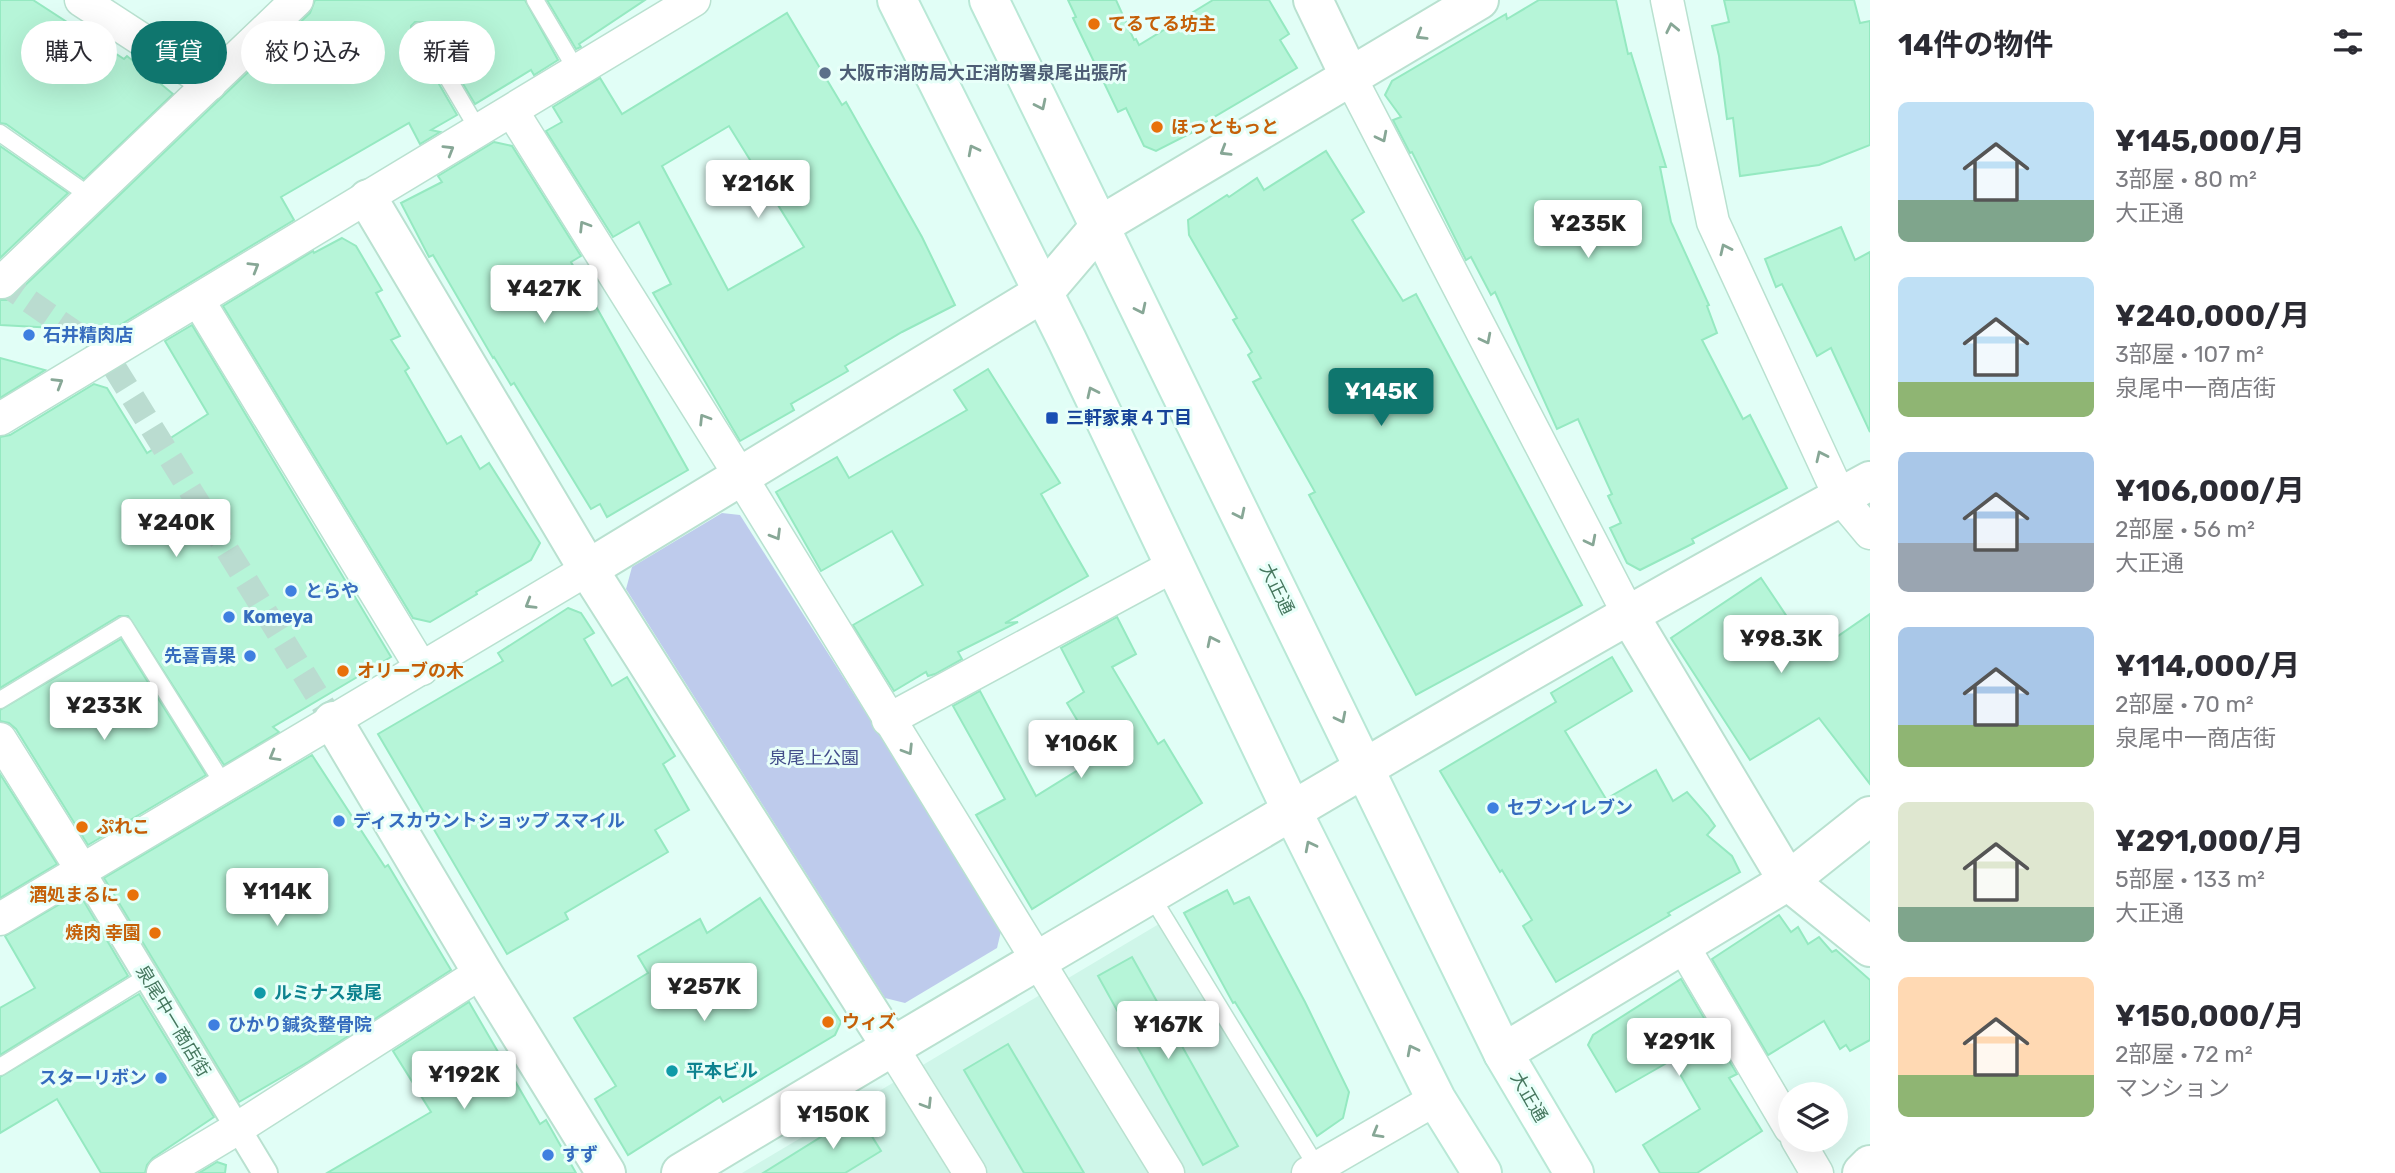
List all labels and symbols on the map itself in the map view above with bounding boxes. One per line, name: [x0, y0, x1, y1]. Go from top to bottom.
place label: てるてる坊主: [1108, 13, 1216, 35]
marker: てるてる坊主: [1086, 16, 1102, 32]
one-way arrow: [1666, 22, 1681, 34]
one-way arrow: [1415, 27, 1428, 40]
place label: 大阪市消防局大正消防署泉尾出張所: [839, 62, 1127, 84]
marker: 大阪市消防局大正消防署泉尾出張所: [817, 65, 833, 81]
one-way arrow: [1033, 98, 1047, 110]
place label: ほっともっと: [1171, 116, 1279, 138]
marker: ほっともっと: [1149, 119, 1165, 135]
one-way arrow: [1373, 130, 1387, 142]
one-way arrow: [1220, 143, 1233, 156]
one-way arrow: [441, 145, 454, 158]
one-way arrow: [968, 145, 982, 157]
pin: ¥216K: [709, 160, 807, 220]
pin: ¥235K: [1539, 201, 1637, 260]
one-way arrow: [579, 221, 592, 234]
one-way arrow: [1719, 244, 1733, 256]
one-way arrow: [246, 262, 259, 275]
pin: ¥427K: [495, 266, 593, 325]
one-way arrow: [1133, 302, 1147, 314]
place label: 石井精肉店: [43, 324, 133, 346]
marker: 石井精肉店: [21, 327, 37, 343]
one-way arrow: [1478, 332, 1492, 344]
pin: ¥145K: [1332, 368, 1430, 428]
one-way arrow: [51, 379, 64, 392]
one-way arrow: [1086, 387, 1100, 399]
place label: 三軒家東４丁目: [1066, 407, 1192, 429]
marker: 三軒家東４丁目: [1044, 410, 1060, 426]
one-way arrow: [700, 414, 713, 427]
one-way arrow: [1815, 450, 1829, 463]
pin: ¥240K: [127, 500, 225, 559]
one-way arrow: [1232, 507, 1246, 519]
one-way arrow: [768, 528, 781, 541]
one-way arrow: [1582, 534, 1596, 546]
street label: 大正通: [1255, 560, 1299, 618]
place label: とらや: [305, 580, 359, 602]
marker: とらや: [283, 583, 299, 599]
one-way arrow: [524, 596, 537, 609]
place label: Komeya: [243, 606, 313, 628]
marker: Komeya: [221, 609, 237, 625]
pin: ¥98.3K: [1724, 616, 1838, 675]
one-way arrow: [1206, 636, 1220, 648]
place label: 先喜青果: [164, 645, 236, 667]
marker: 先喜青果: [242, 648, 258, 664]
place label: オリーブの木: [357, 660, 464, 682]
marker: オリーブの木: [335, 663, 351, 679]
pin: ¥233K: [55, 682, 153, 742]
one-way arrow: [1332, 711, 1346, 723]
pin: ¥106K: [1032, 720, 1130, 780]
one-way arrow: [899, 743, 912, 756]
park label: 泉尾上公園: [769, 747, 859, 769]
one-way arrow: [269, 748, 282, 761]
place label: セブンイレブン: [1507, 797, 1633, 819]
marker: セブンイレブン: [1485, 800, 1501, 816]
place label: ディスカウントショップ スマイル: [353, 810, 625, 832]
marker: ディスカウントショップ スマイル: [331, 813, 347, 829]
place label: ぷれこ: [96, 816, 150, 838]
marker: ぷれこ: [74, 819, 90, 835]
one-way arrow: [1304, 841, 1318, 853]
pin: ¥114K: [228, 869, 326, 928]
place label: 酒処まるに: [29, 884, 119, 906]
marker: 酒処まるに: [125, 887, 141, 903]
place label: 焼肉 幸園: [65, 922, 141, 944]
marker: 焼肉 幸園: [147, 925, 163, 941]
street label: 泉尾中一商店街: [131, 961, 215, 1081]
pin: ¥257K: [655, 964, 753, 1023]
place label: ルミナス泉尾: [274, 982, 382, 1004]
marker: ルミナス泉尾: [252, 985, 268, 1001]
pin: ¥167K: [1119, 1002, 1217, 1061]
place label: ウィズ: [842, 1011, 896, 1033]
place label: ひかり鍼灸整骨院: [228, 1014, 372, 1036]
marker: ウィズ: [820, 1014, 836, 1030]
marker: ひかり鍼灸整骨院: [206, 1017, 222, 1033]
pin: ¥291K: [1630, 1018, 1728, 1078]
one-way arrow: [1406, 1045, 1420, 1057]
pin: ¥192K: [415, 1052, 513, 1111]
place label: 平本ビル: [686, 1060, 758, 1082]
marker: 平本ビル: [664, 1063, 680, 1079]
place label: スターリボン: [39, 1067, 147, 1089]
street label: 大正通: [1506, 1068, 1552, 1126]
marker: スターリボン: [153, 1070, 169, 1086]
pin: ¥150K: [784, 1092, 882, 1151]
one-way arrow: [919, 1096, 932, 1109]
one-way arrow: [1372, 1125, 1384, 1138]
place label: すず: [562, 1144, 598, 1166]
marker: すず: [540, 1147, 556, 1163]

